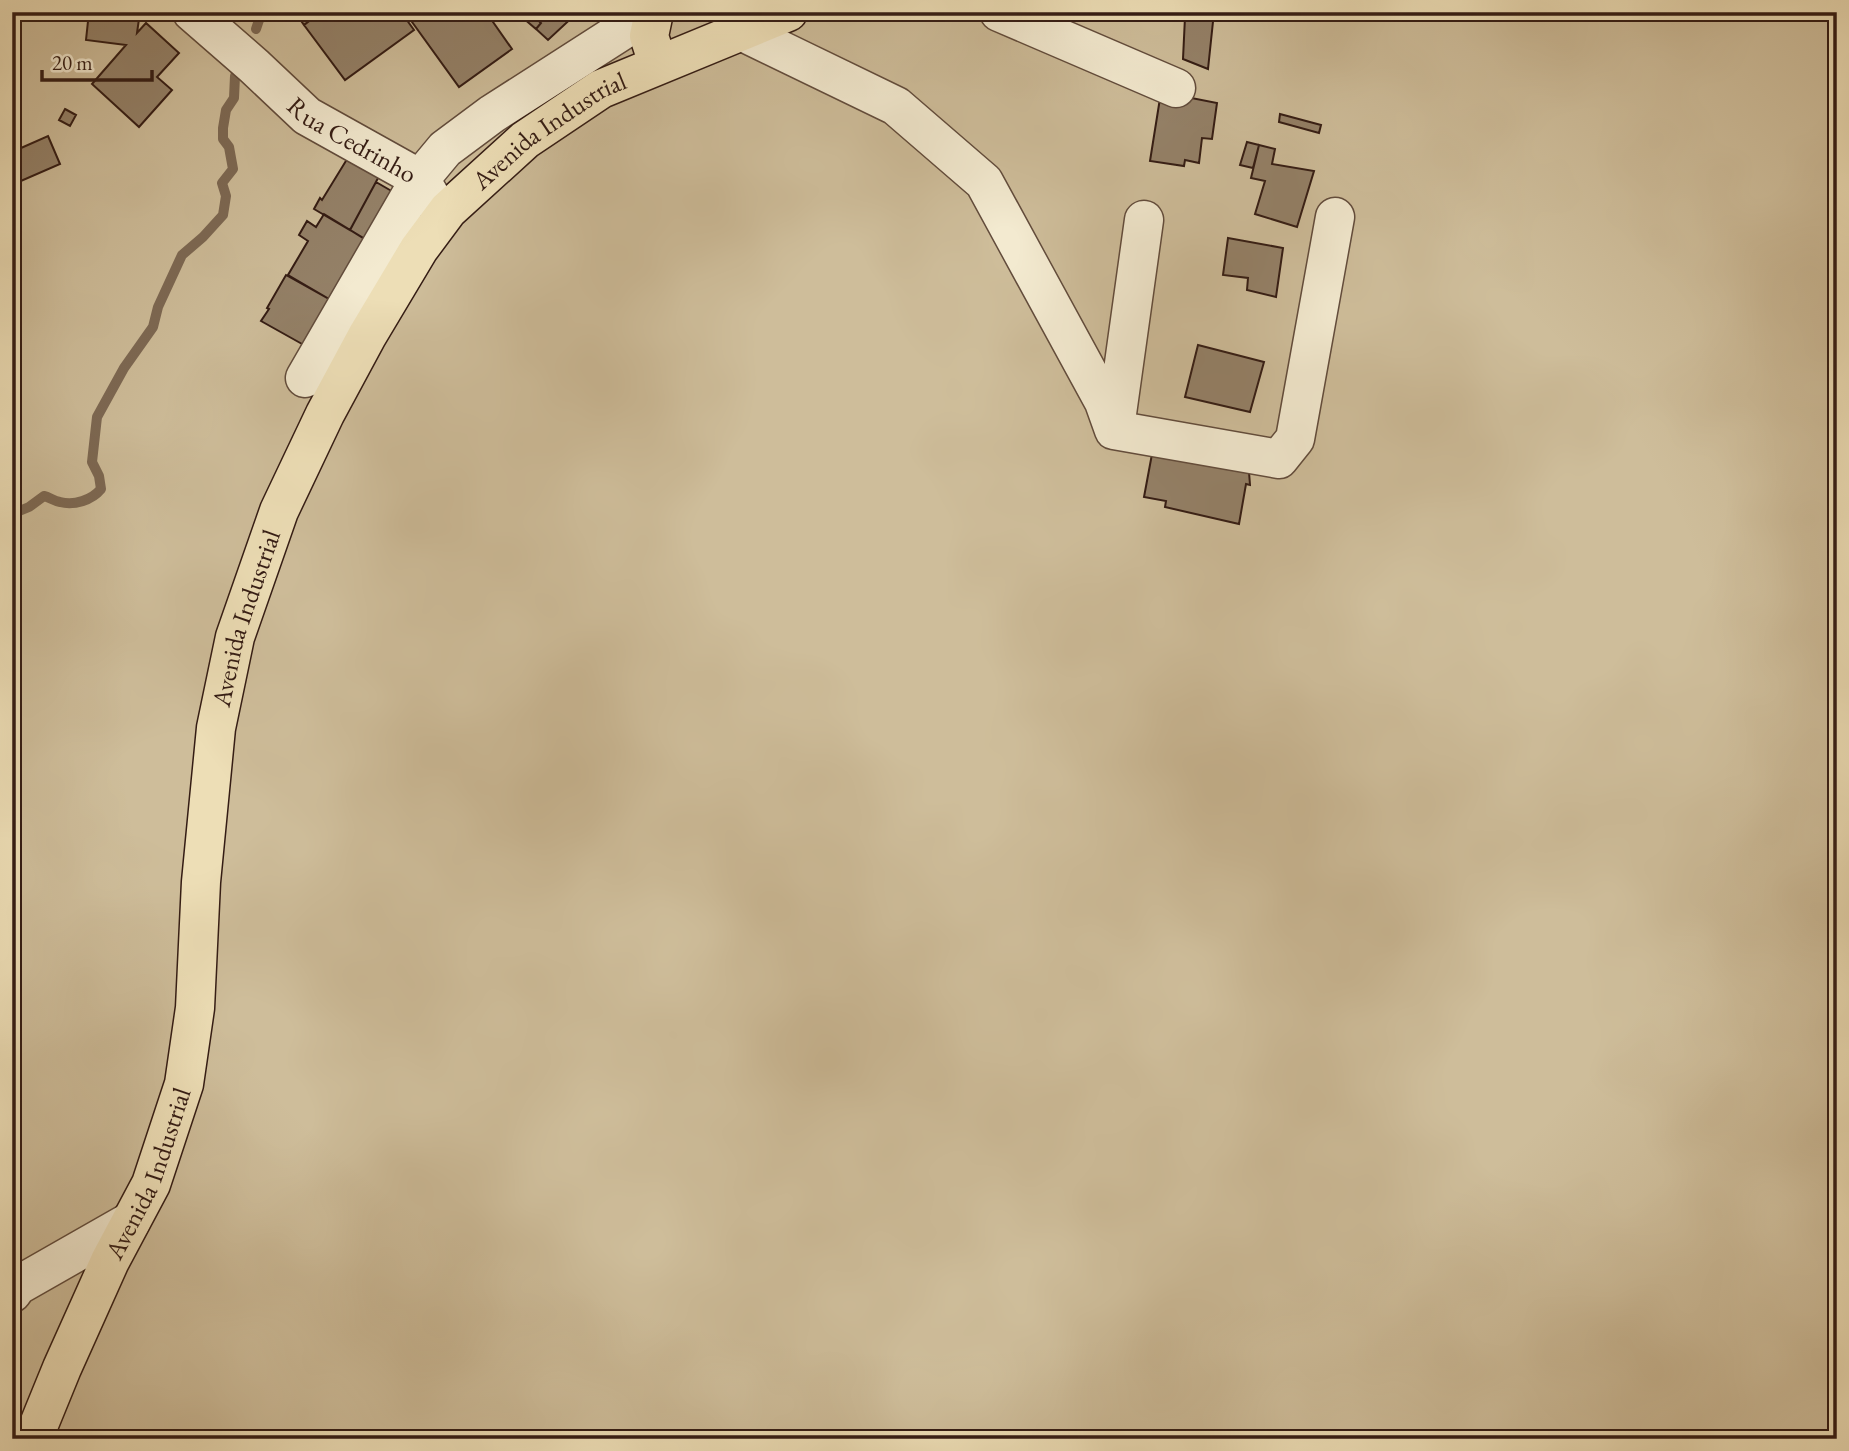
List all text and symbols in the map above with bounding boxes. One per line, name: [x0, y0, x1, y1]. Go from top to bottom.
scale bar: [42, 38, 152, 82]
text: 20 m: [52, 49, 93, 76]
street label: Avenida Industrial: [464, 63, 631, 198]
street label: Rua Cedrinho: [280, 89, 423, 191]
street label: Avenida Industrial: [204, 525, 288, 711]
street label: Avenida Industrial: [97, 1083, 199, 1266]

